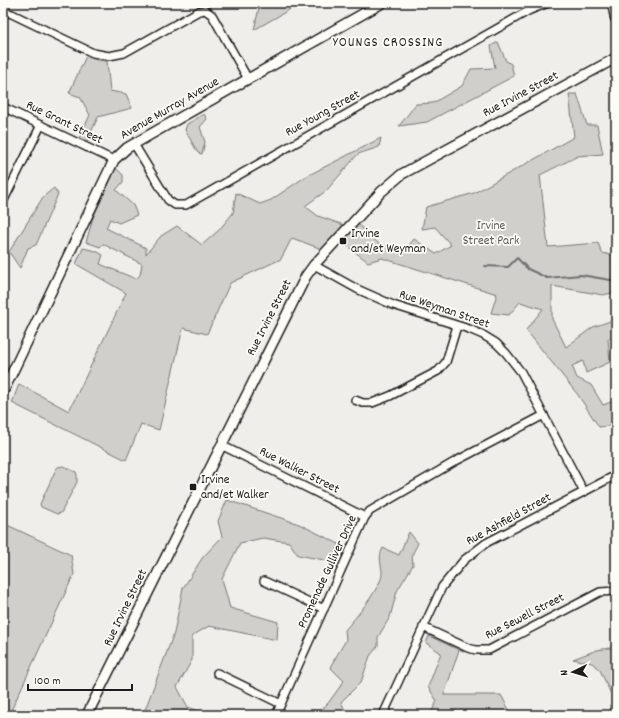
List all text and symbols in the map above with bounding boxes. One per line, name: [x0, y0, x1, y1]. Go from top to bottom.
district label: YOUNGS CROSSING: [333, 33, 443, 53]
street label: Rue Irvine Street: [480, 67, 563, 123]
street label: Avenue Murray Avenue: [117, 73, 223, 145]
street label: Rue Young Street: [282, 85, 364, 142]
street label: Rue Grant Street: [22, 96, 106, 150]
park label: Irvine Street Park: [463, 217, 519, 251]
place label: Irvine and/et Weyman: [351, 225, 426, 259]
marker: Irvine and/et Weyman: [338, 236, 348, 246]
street label: Rue Irvine Street: [243, 276, 298, 360]
street label: Rue Weyman Street: [396, 286, 492, 334]
street label: Rue Walker Street: [256, 443, 343, 499]
place label: Irvine and/et Walker: [201, 471, 269, 505]
marker: Irvine and/et Walker: [188, 482, 198, 492]
street label: Rue Ashfield Street: [463, 489, 555, 551]
street label: Promenade Gulliver Drive: [293, 512, 363, 632]
street label: Rue Irvine Street: [99, 566, 153, 650]
street label: Rue Sewell Street: [482, 589, 568, 645]
north arrow: [553, 652, 593, 692]
scale bar: [28, 666, 132, 692]
text: N: [557, 669, 573, 676]
text: 100 m: [34, 673, 61, 690]

